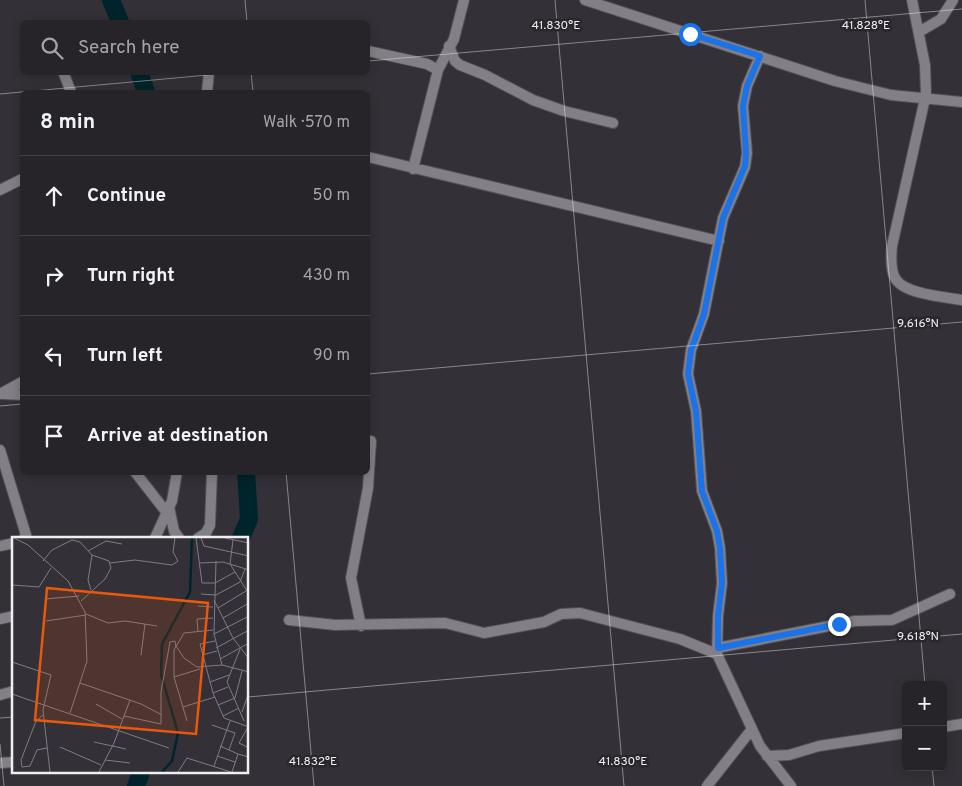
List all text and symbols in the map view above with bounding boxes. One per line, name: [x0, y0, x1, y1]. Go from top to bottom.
text: 41.830°E: [532, 18, 580, 34]
text: 41.828°E: [842, 18, 890, 34]
search box: [20, 20, 370, 75]
route start: [679, 23, 702, 46]
icon: search: [38, 34, 66, 62]
text: Search here: [78, 36, 180, 60]
text: 8 min: [40, 109, 95, 136]
text: Walk · 570 m: [263, 113, 350, 133]
icon: ahead: [40, 182, 68, 210]
text: Continue: [87, 184, 166, 208]
text: 50 m: [313, 186, 350, 206]
icon: right: [40, 262, 68, 290]
text: Turn right: [87, 264, 175, 288]
text: 430 m: [303, 266, 350, 286]
text: 9.616°N: [897, 316, 939, 332]
icon: left: [40, 342, 68, 370]
text: Turn left: [87, 344, 163, 368]
text: 90 m: [313, 346, 350, 366]
icon: arrive: [40, 422, 68, 450]
text: Arrive at destination: [87, 424, 268, 448]
inset map: [12, 537, 249, 774]
route end: [828, 613, 851, 636]
text: 9.618°N: [897, 629, 939, 645]
map controls: [902, 681, 947, 771]
button: +: [902, 681, 947, 726]
button: −: [902, 726, 947, 771]
text: 41.832°E: [289, 754, 337, 770]
text: 41.830°E: [599, 754, 647, 770]

